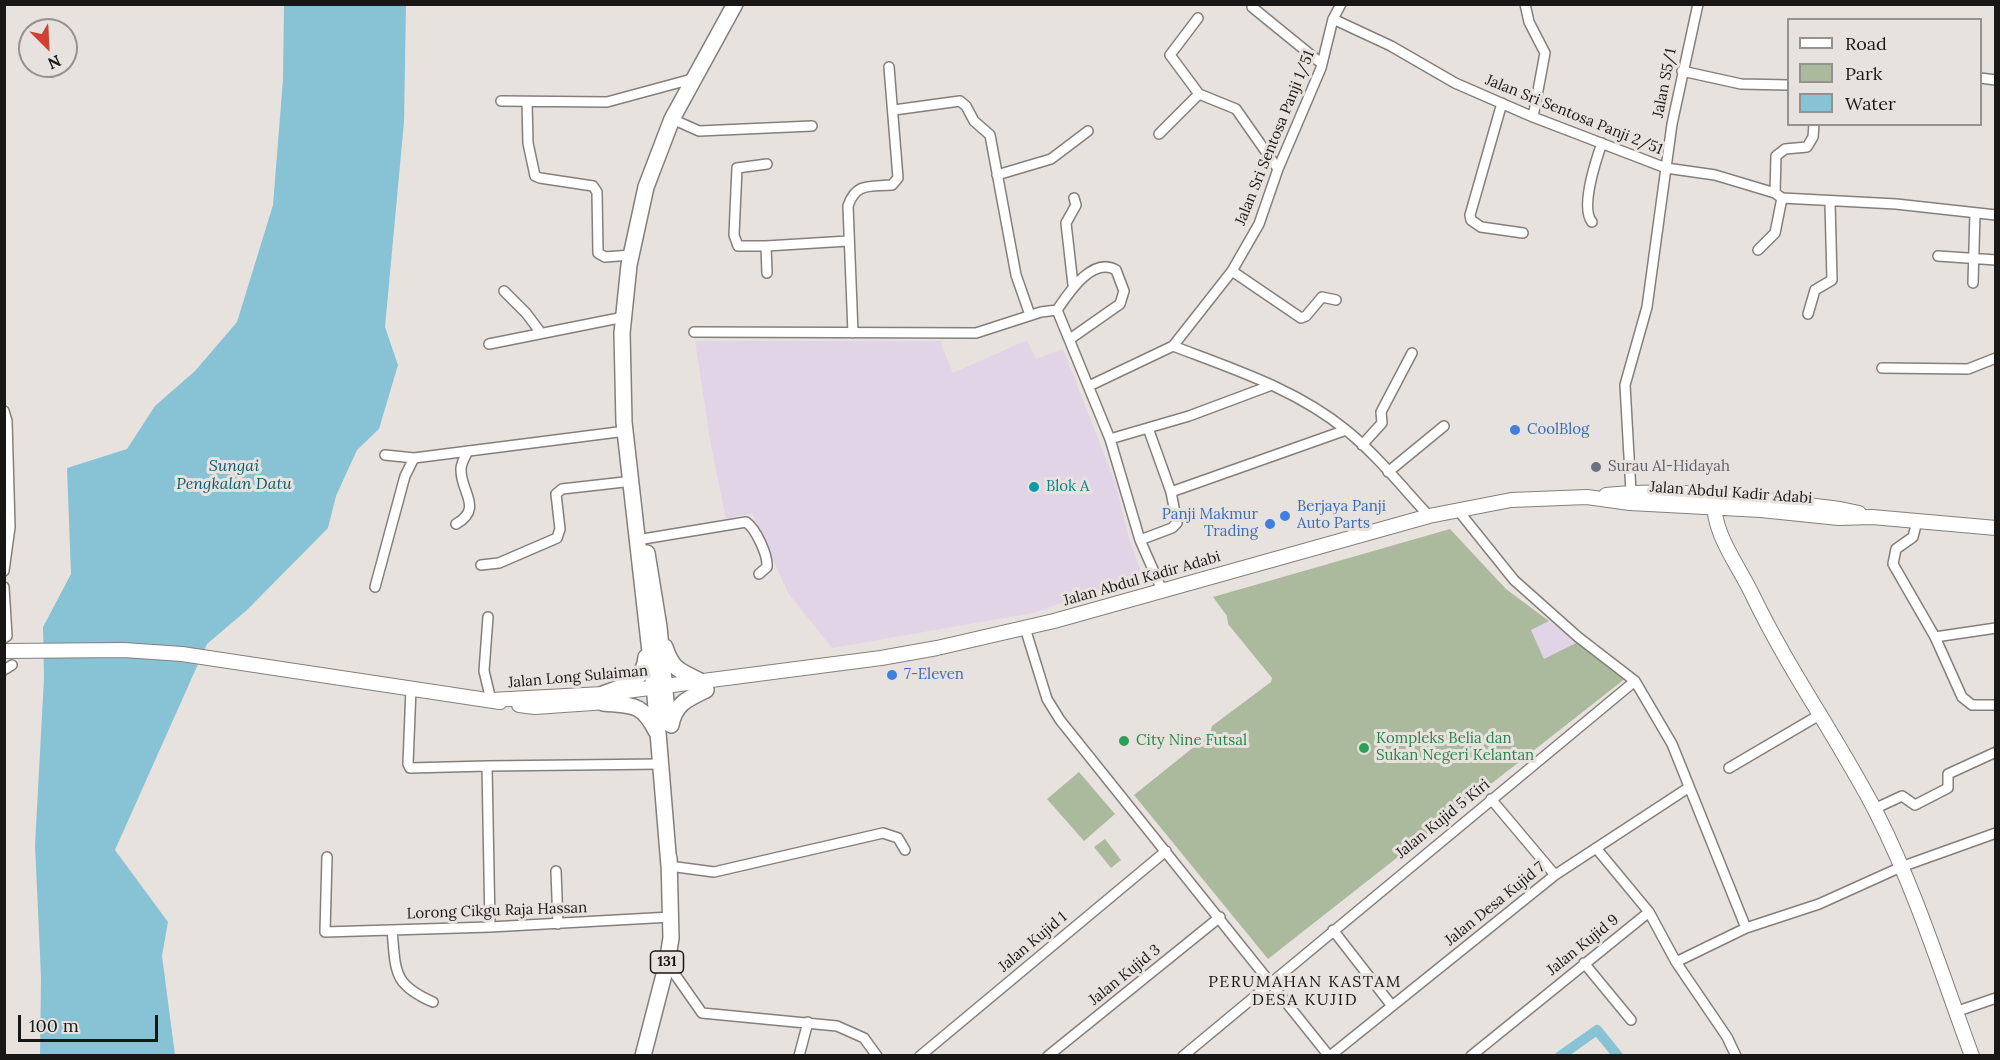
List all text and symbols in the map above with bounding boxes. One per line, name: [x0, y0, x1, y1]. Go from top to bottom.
north arrow: [18, 18, 78, 78]
legend: [1787, 18, 1982, 126]
text: Road: [1845, 32, 1887, 55]
street label: Jalan S5/1: [1649, 47, 1681, 119]
street label: Jalan Sri Sentosa Panji 1/51: [1232, 48, 1318, 228]
text: N: [45, 51, 64, 74]
text: Park: [1845, 62, 1882, 85]
street label: Jalan Sri Sentosa Panji 2/51: [1483, 71, 1665, 159]
text: Water: [1845, 92, 1896, 115]
place label: CoolBlog: [1527, 421, 1589, 439]
marker: CoolBlog: [1508, 423, 1522, 437]
water label: Sungai Pengkalan Datu: [176, 456, 292, 494]
place label: Surau Al-Hidayah: [1608, 458, 1730, 476]
marker: Surau Al-Hidayah: [1589, 460, 1603, 474]
place label: Blok A: [1046, 478, 1089, 496]
street label: Jalan Abdul Kadir Adabi: [1649, 478, 1813, 508]
marker: Blok A: [1027, 480, 1041, 494]
place label: Berjaya Panji Auto Parts: [1297, 498, 1386, 533]
place label: Panji Makmur Trading: [1162, 506, 1258, 541]
marker: Berjaya Panji Auto Parts: [1278, 509, 1292, 523]
marker: Panji Makmur Trading: [1263, 517, 1277, 531]
street label: Jalan Abdul Kadir Adabi: [1061, 548, 1223, 610]
street label: Jalan Long Sulaiman: [507, 662, 649, 692]
place label: 7-Eleven: [904, 666, 964, 684]
marker: 7-Eleven: [885, 668, 899, 682]
place label: Kompleks Belia dan Sukan Negeri Kelantan: [1376, 730, 1534, 765]
place label: City Nine Futsal: [1136, 732, 1247, 750]
marker: City Nine Futsal: [1117, 734, 1131, 748]
marker: Kompleks Belia dan Sukan Negeri Kelantan: [1357, 741, 1371, 755]
street label: Jalan Kujid 5 Kiri: [1393, 776, 1493, 862]
street label: Jalan Desa Kujid 7: [1442, 858, 1548, 950]
street label: Lorong Cikgu Raja Hassan: [406, 899, 588, 923]
street label: Jalan Kujid 1: [995, 908, 1071, 976]
street label: Jalan Kujid 9: [1544, 911, 1622, 979]
street label: Jalan Kujid 3: [1086, 941, 1164, 1009]
road number: 131: [650, 951, 684, 973]
district label: PERUMAHAN KASTAM DESA KUJID: [1208, 972, 1402, 1010]
scale bar: [21, 1003, 160, 1041]
text: 100 m: [29, 1014, 79, 1037]

